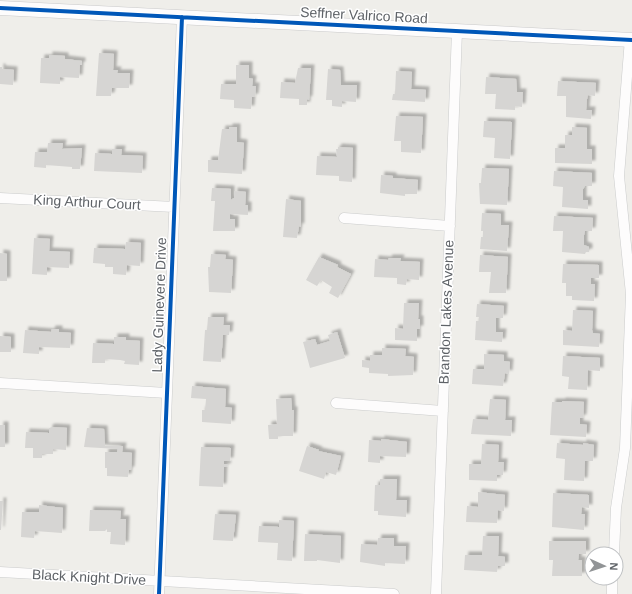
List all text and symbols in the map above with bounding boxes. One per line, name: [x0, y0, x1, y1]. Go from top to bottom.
street label: Seffner Valrico Road: [300, 4, 428, 26]
street label: King Arthur Court: [33, 191, 141, 213]
street label: Lady Guinevere Drive: [149, 237, 169, 373]
street label: Brandon Lakes Avenue: [435, 239, 457, 385]
north arrow: [584, 546, 624, 586]
text: N: [608, 562, 620, 571]
street label: Black Knight Drive: [31, 566, 147, 588]

